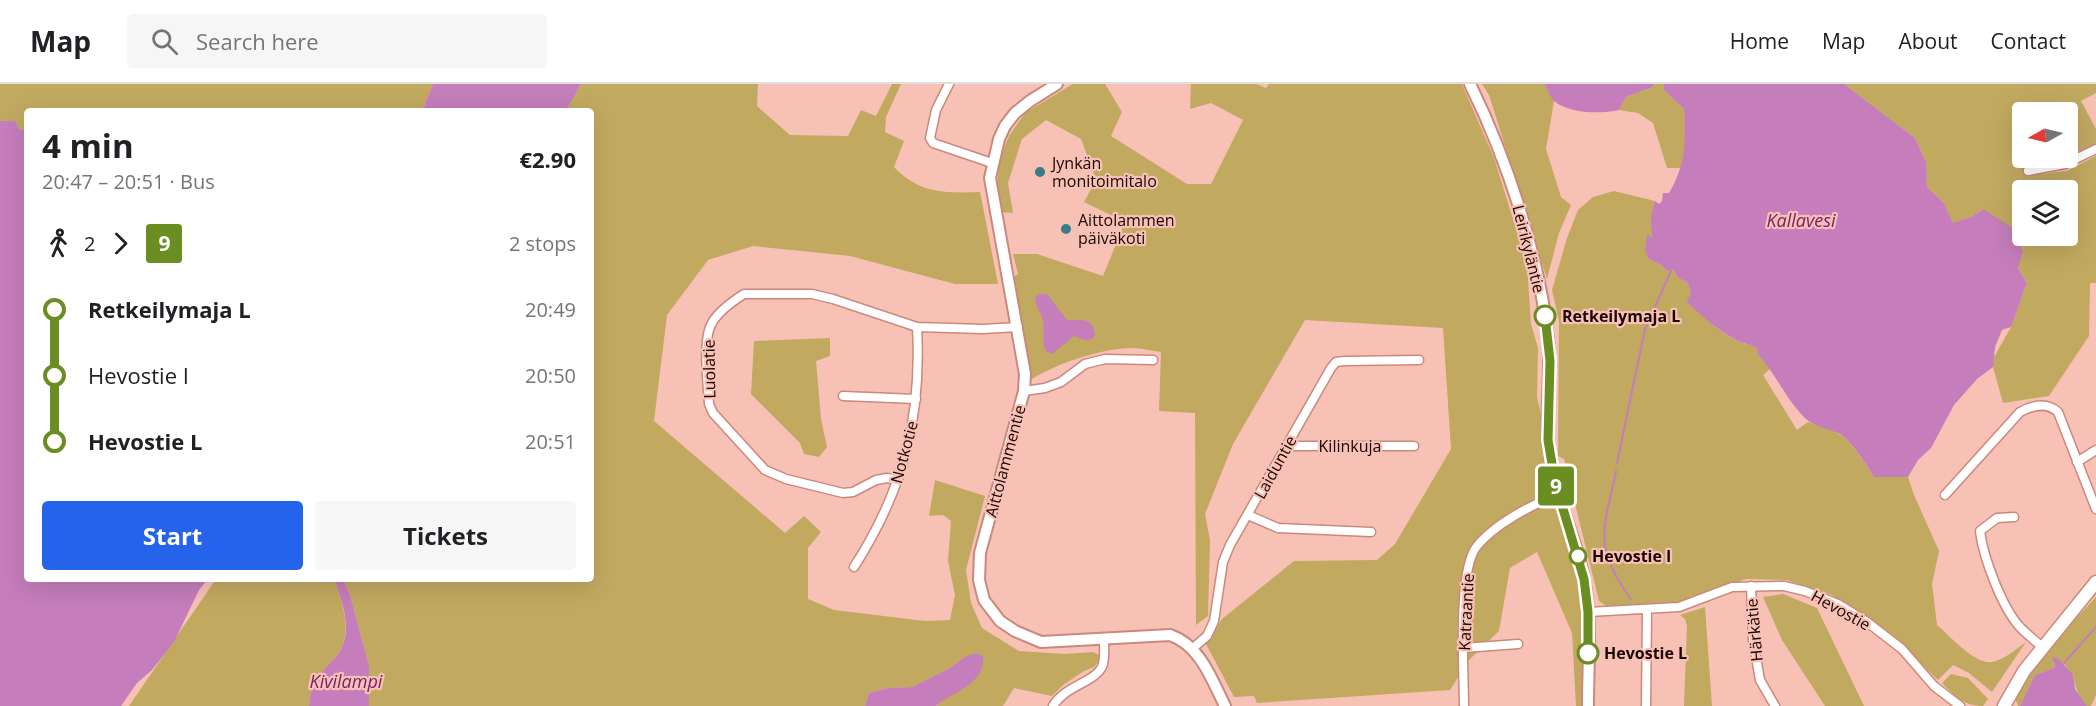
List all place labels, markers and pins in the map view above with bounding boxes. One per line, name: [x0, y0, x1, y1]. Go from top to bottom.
place label: Jynkän monitoimitalo: [1050, 152, 1157, 192]
marker: Jynkän monitoimitalo: [1033, 165, 1047, 179]
place label: Aittolammen päiväkoti: [1078, 209, 1175, 249]
marker: Aittolammen päiväkoti: [1059, 222, 1073, 236]
marker: Retkeilymaja L: [1534, 305, 1556, 327]
place label: Retkeilymaja L: [1562, 305, 1680, 327]
place label: Hevostie I: [1592, 545, 1671, 567]
marker: Hevostie I: [1569, 547, 1587, 565]
marker: Hevostie L: [1577, 642, 1599, 664]
place label: Hevostie L: [1604, 642, 1687, 664]

